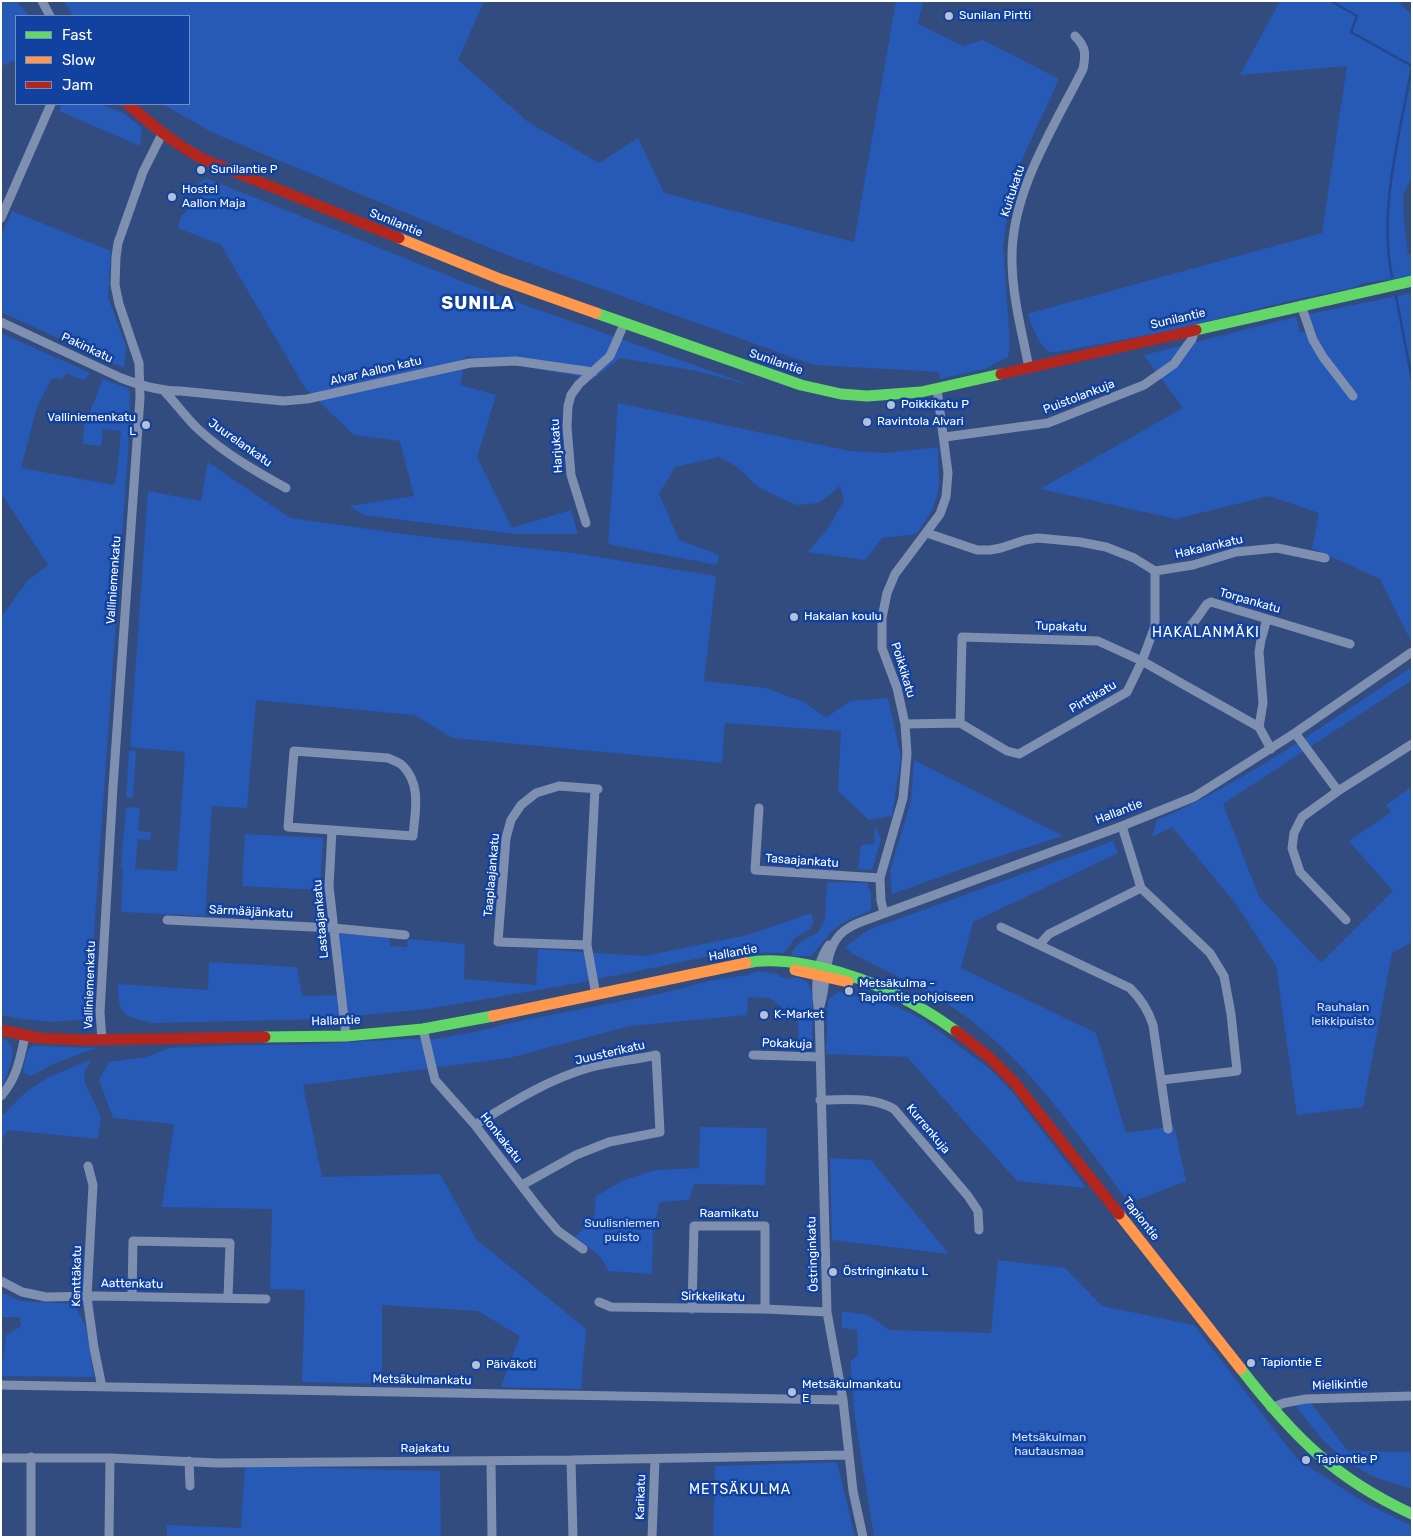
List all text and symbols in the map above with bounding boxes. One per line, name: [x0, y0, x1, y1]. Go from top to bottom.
place label: Sunilan Pirtti: [959, 9, 1031, 23]
marker: Sunilan Pirtti: [943, 10, 955, 22]
legend: [15, 15, 190, 105]
text: Fast: [62, 26, 92, 44]
text: Slow: [62, 51, 95, 69]
text: Jam: [62, 76, 93, 94]
place label: Sunilantie P: [211, 163, 278, 177]
street label: Kuitukatu: [998, 163, 1028, 219]
marker: Sunilantie P: [195, 164, 207, 176]
place label: Hostel Aallon Maja: [182, 183, 246, 211]
marker: Hostel Aallon Maja: [166, 191, 178, 203]
street label: Sunilantie: [367, 206, 425, 240]
district label: SUNILA: [441, 293, 515, 315]
street label: Sunilantie: [1149, 306, 1207, 332]
street label: Pakinkatu: [59, 330, 115, 366]
street label: Sunilantie: [747, 346, 805, 378]
street label: Alvar Aallon katu: [329, 353, 423, 389]
street label: Puistolankuja: [1041, 377, 1117, 417]
place label: Poikkikatu P: [901, 398, 969, 412]
marker: Poikkikatu P: [885, 399, 897, 411]
place label: Valliniemenkatu L: [47, 411, 136, 439]
place label: Ravintola Alvari: [877, 415, 964, 429]
street label: Juurelankatu: [205, 416, 275, 470]
marker: Ravintola Alvari: [861, 416, 873, 428]
street label: Harjukatu: [548, 418, 566, 474]
marker: Valliniemenkatu L: [140, 419, 152, 431]
street label: Hakalankatu: [1174, 532, 1244, 562]
street label: Valliniemenkatu: [104, 535, 124, 625]
street label: Torpankatu: [1218, 585, 1282, 617]
place label: Hakalan koulu: [804, 610, 882, 624]
marker: Hakalan koulu: [788, 611, 800, 623]
street label: Tupakatu: [1035, 619, 1087, 635]
district label: HAKALANMÄKI: [1151, 625, 1261, 641]
street label: Poikkikatu: [888, 641, 918, 699]
street label: Pirttikatu: [1067, 678, 1119, 716]
street label: Hallantie: [1093, 796, 1145, 828]
street label: Taaplaajankatu: [481, 833, 503, 917]
street label: Tasaajankatu: [765, 851, 839, 871]
street label: Lastaajankatu: [310, 879, 332, 959]
street label: Särmääjänkatu: [209, 903, 293, 921]
street label: Valliniemenkatu: [81, 940, 99, 1030]
street label: Hallantie: [708, 942, 758, 964]
place label: Metsäkulma - Tapiontie pohjoiseen: [859, 977, 974, 1005]
marker: Metsäkulma - Tapiontie pohjoiseen: [843, 985, 855, 997]
park label: Rauhalan leikkipuisto: [1312, 1001, 1374, 1029]
place label: K-Market: [774, 1008, 824, 1022]
marker: K-Market: [758, 1009, 770, 1021]
street label: Hallantie: [311, 1013, 361, 1029]
street label: Pokakuja: [762, 1036, 812, 1052]
street label: Juusterikatu: [574, 1038, 646, 1068]
street label: Kurrenkuja: [903, 1101, 953, 1157]
street label: Honkakatu: [477, 1110, 525, 1166]
street label: Tapiontie: [1120, 1195, 1162, 1243]
street label: Raamikatu: [699, 1207, 759, 1221]
street label: Östringinkatu: [804, 1216, 822, 1292]
park label: Suulisniemen puisto: [584, 1217, 660, 1245]
street label: Kenttäkatu: [69, 1245, 85, 1307]
place label: Östringinkatu L: [843, 1265, 928, 1279]
marker: Östringinkatu L: [827, 1266, 839, 1278]
street label: Aattenkatu: [101, 1276, 163, 1292]
street label: Sirkkelikatu: [681, 1289, 745, 1305]
place label: Tapiontie E: [1261, 1356, 1322, 1370]
marker: Tapiontie E: [1245, 1357, 1257, 1369]
place label: Päiväkoti: [486, 1358, 536, 1372]
marker: Päiväkoti: [470, 1359, 482, 1371]
street label: Metsäkulmankatu: [372, 1372, 472, 1388]
street label: Mielikintie: [1312, 1377, 1368, 1393]
place label: Metsäkulmankatu E: [802, 1378, 901, 1406]
marker: Metsäkulmankatu E: [786, 1386, 798, 1398]
park label: Metsäkulman hautausmaa: [1012, 1431, 1086, 1459]
street label: Rajakatu: [401, 1442, 449, 1456]
place label: Tapiontie P: [1316, 1453, 1378, 1467]
marker: Tapiontie P: [1300, 1454, 1312, 1466]
street label: Karikatu: [633, 1474, 649, 1520]
district label: METSÄKULMA: [688, 1482, 792, 1498]

